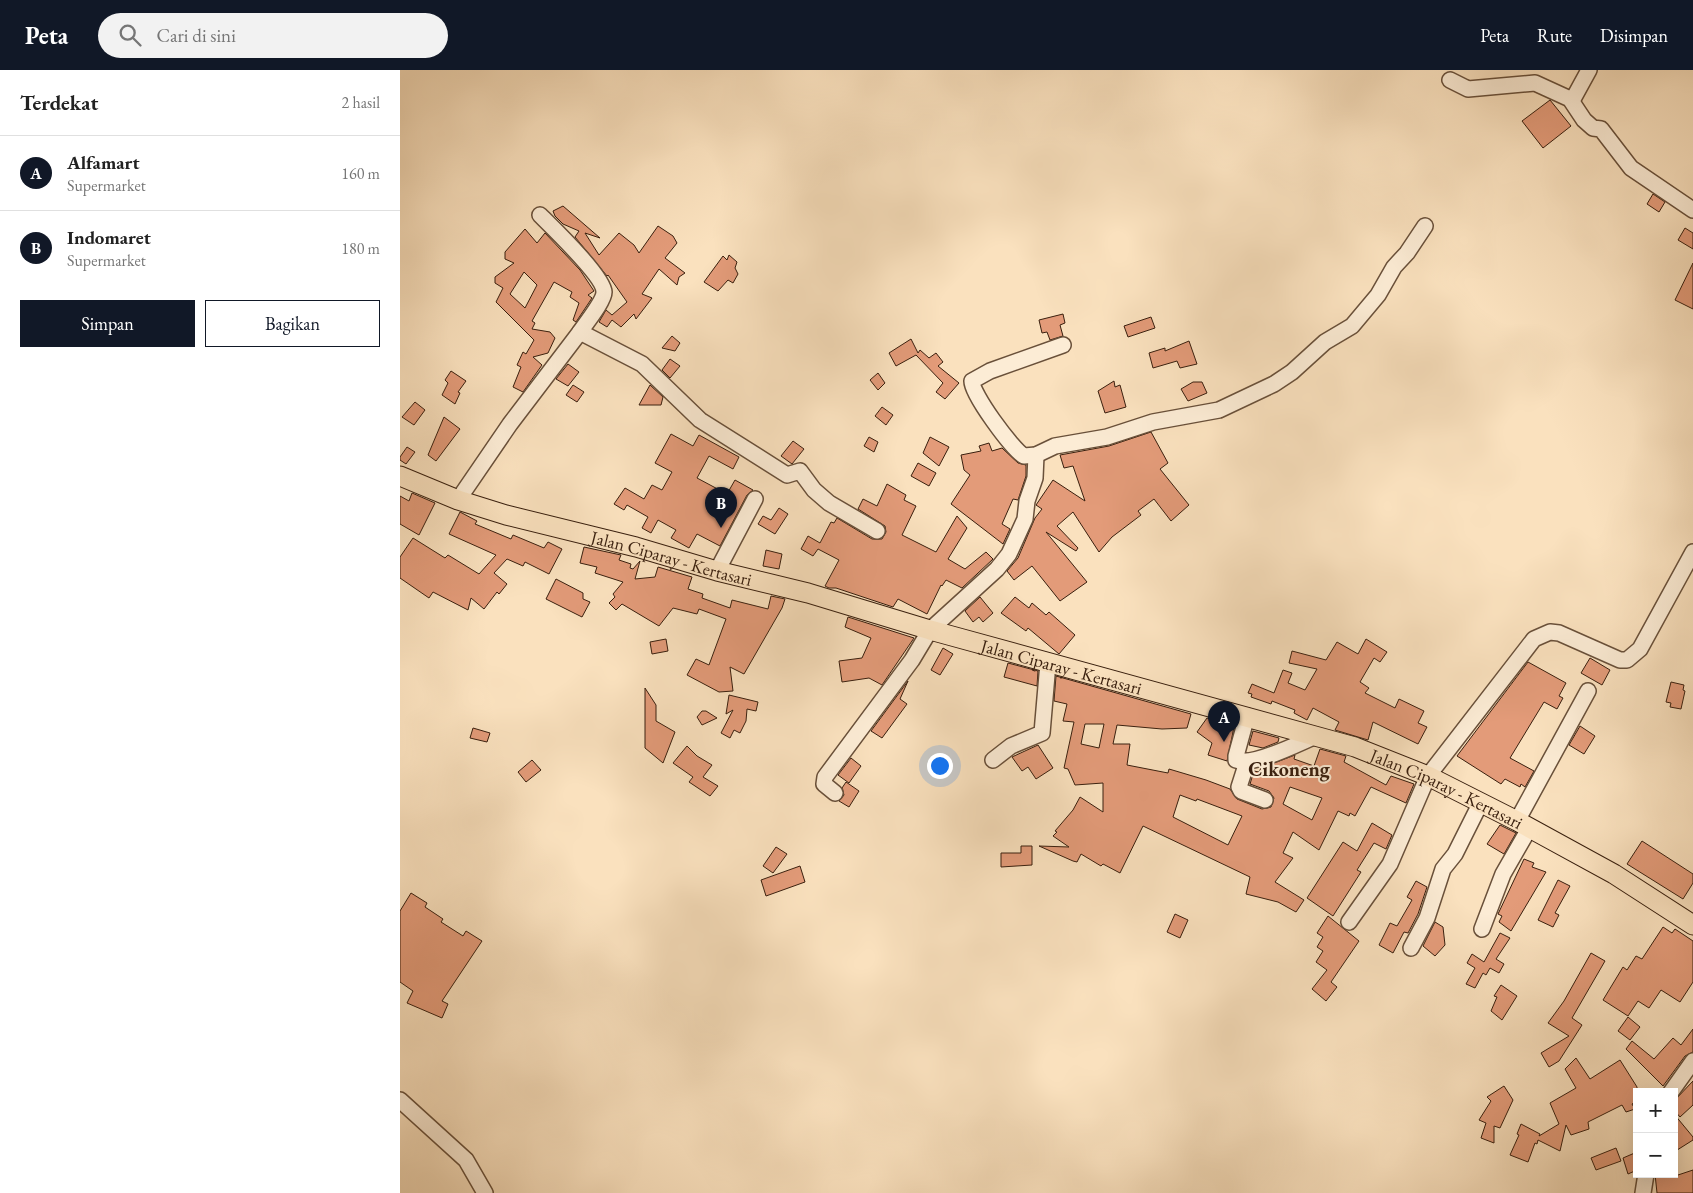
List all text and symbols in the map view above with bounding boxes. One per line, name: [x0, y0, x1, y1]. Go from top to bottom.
search box: [98, 13, 448, 58]
text: Peta: [25, 20, 68, 51]
icon: search: [116, 21, 144, 49]
text: Cari di sini: [156, 23, 236, 48]
text: Peta: [1480, 24, 1509, 47]
text: Rute: [1537, 24, 1572, 47]
text: Disimpan: [1600, 24, 1668, 47]
text: Terdekat: [20, 89, 98, 116]
text: 2 hasil: [342, 92, 380, 113]
text: Alfamart: [67, 150, 140, 175]
text: A: [30, 163, 42, 184]
text: 160 m: [341, 163, 380, 184]
text: Supermarket: [67, 175, 146, 196]
text: Indomaret: [67, 225, 151, 250]
text: B: [31, 238, 41, 259]
text: 180 m: [341, 238, 380, 259]
text: Supermarket: [67, 250, 146, 271]
button: Simpan: [20, 300, 195, 347]
button: Bagikan: [205, 300, 380, 347]
pin: B: [705, 487, 737, 528]
street label: Jalan Ciparay - Kertasari: [587, 524, 755, 591]
street label: Jalan Ciparay - Kertasari: [977, 633, 1145, 699]
pin: A: [1208, 701, 1240, 742]
street label: Jalan Ciparay - Kertasari: [1365, 742, 1528, 834]
your location: [927, 753, 953, 779]
district label: Cikoneng: [1248, 756, 1331, 782]
map controls: [1633, 1088, 1678, 1178]
button: +: [1633, 1088, 1678, 1133]
button: −: [1633, 1133, 1678, 1178]

